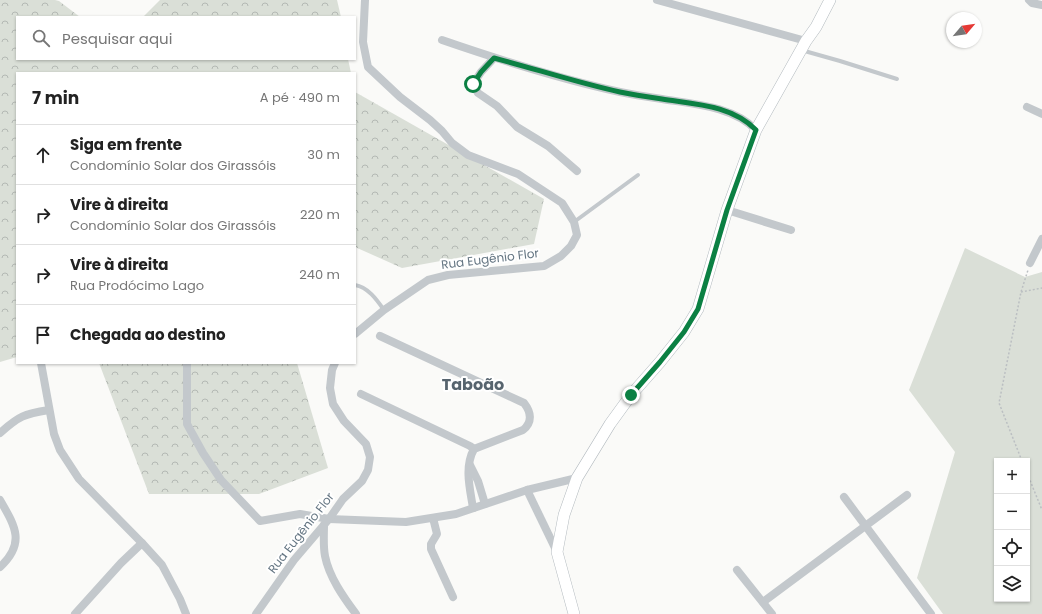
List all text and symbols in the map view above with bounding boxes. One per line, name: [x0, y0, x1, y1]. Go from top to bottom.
north arrow: [946, 12, 982, 48]
search box: [16, 16, 356, 60]
icon: search: [30, 27, 52, 49]
text: Pesquisar aqui: [62, 28, 172, 49]
route start: [464, 75, 482, 93]
text: 7 min: [32, 86, 79, 110]
text: A pé · 490 m: [260, 88, 340, 107]
text: Siga em frente: [70, 134, 182, 155]
icon: ahead: [32, 144, 54, 166]
text: 30 m: [307, 145, 340, 164]
text: Condomínio Solar dos Girassóis: [70, 156, 276, 175]
text: Vire à direita: [70, 194, 169, 215]
icon: right: [32, 204, 54, 226]
text: 220 m: [300, 205, 340, 224]
text: Condomínio Solar dos Girassóis: [70, 216, 276, 235]
street label: Rua Eugênio Flor: [440, 244, 540, 273]
text: Vire à direita: [70, 254, 169, 275]
icon: right: [32, 264, 54, 286]
text: 240 m: [299, 265, 340, 284]
text: Rua Prodócimo Lago: [70, 276, 204, 295]
icon: arrive: [32, 324, 54, 346]
text: Chegada ao destino: [70, 324, 226, 345]
district label: Taboão: [442, 373, 504, 396]
route end: [622, 386, 640, 404]
map controls: [994, 458, 1030, 602]
button: +: [994, 458, 1030, 494]
street label: Rua Eugênio Flor: [264, 488, 338, 577]
button: −: [994, 494, 1030, 530]
button: locate: [994, 530, 1030, 566]
button: layers: [994, 566, 1030, 602]

